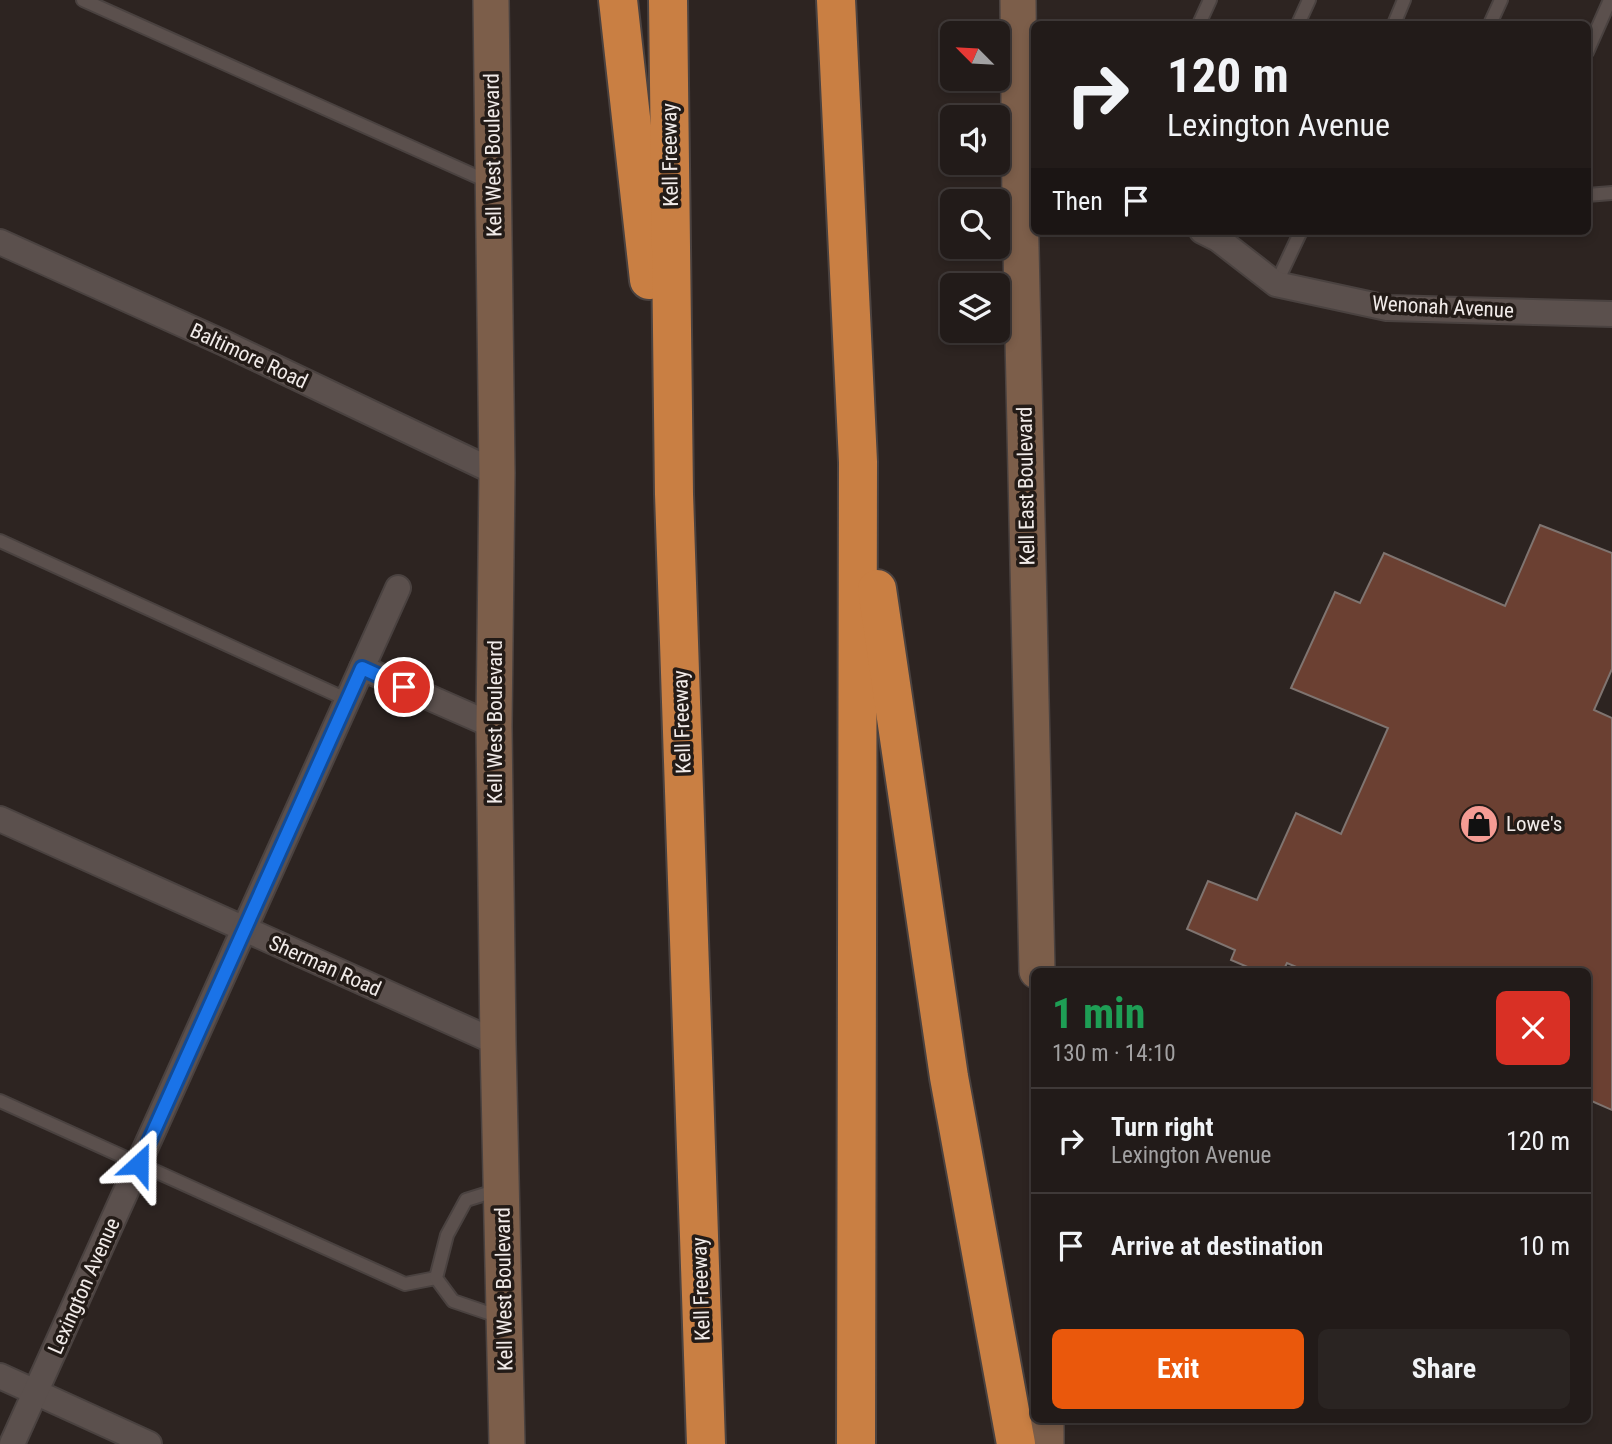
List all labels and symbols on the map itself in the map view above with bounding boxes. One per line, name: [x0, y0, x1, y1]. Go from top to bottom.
north arrow: [940, 21, 1010, 91]
street label: Kell West Boulevard: [480, 73, 506, 237]
street label: Kell Freeway: [657, 103, 683, 207]
street label: Wenonah Avenue: [1372, 291, 1515, 323]
street label: Baltimore Road: [186, 318, 312, 394]
street label: Kell East Boulevard: [1013, 406, 1039, 566]
street label: Kell West Boulevard: [483, 640, 507, 804]
pin: [374, 657, 434, 717]
street label: Kell Freeway: [668, 670, 696, 774]
shop icon: Lowe's: [1458, 803, 1500, 845]
place label: Lowe's: [1506, 812, 1562, 836]
street label: Sherman Road: [265, 931, 385, 1001]
position arrow: [102, 1127, 176, 1201]
street label: Kell West Boulevard: [491, 1207, 517, 1371]
street label: Lexington Avenue: [43, 1214, 125, 1358]
street label: Kell Freeway: [687, 1237, 715, 1341]

